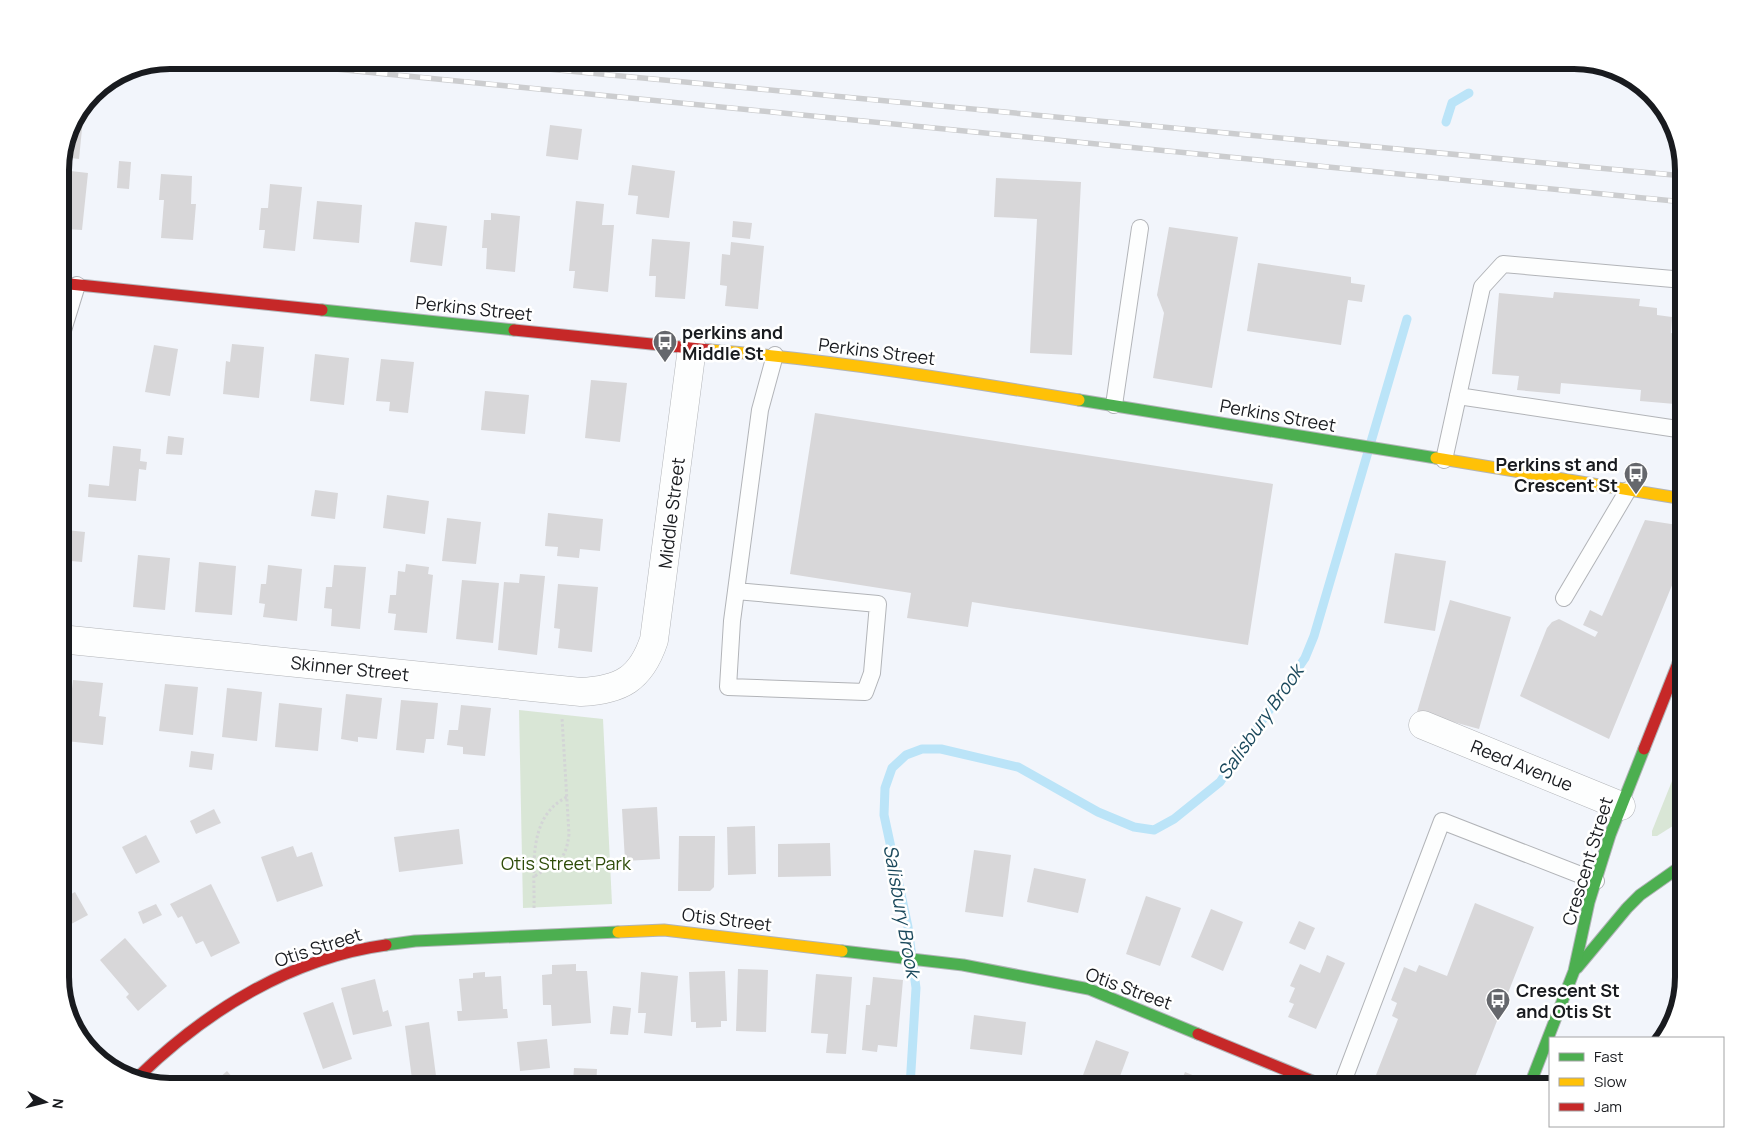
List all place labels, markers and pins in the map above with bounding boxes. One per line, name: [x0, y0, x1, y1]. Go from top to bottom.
place label: perkins and Middle St: [682, 320, 783, 365]
bus stop icon: perkins and Middle St: [652, 329, 678, 363]
place label: Perkins st and Crescent St: [1496, 452, 1618, 497]
bus stop icon: Perkins st and Crescent St: [1623, 461, 1649, 495]
place label: Crescent St and Otis St: [1516, 978, 1620, 1023]
bus stop icon: Crescent St and Otis St: [1485, 987, 1511, 1021]

